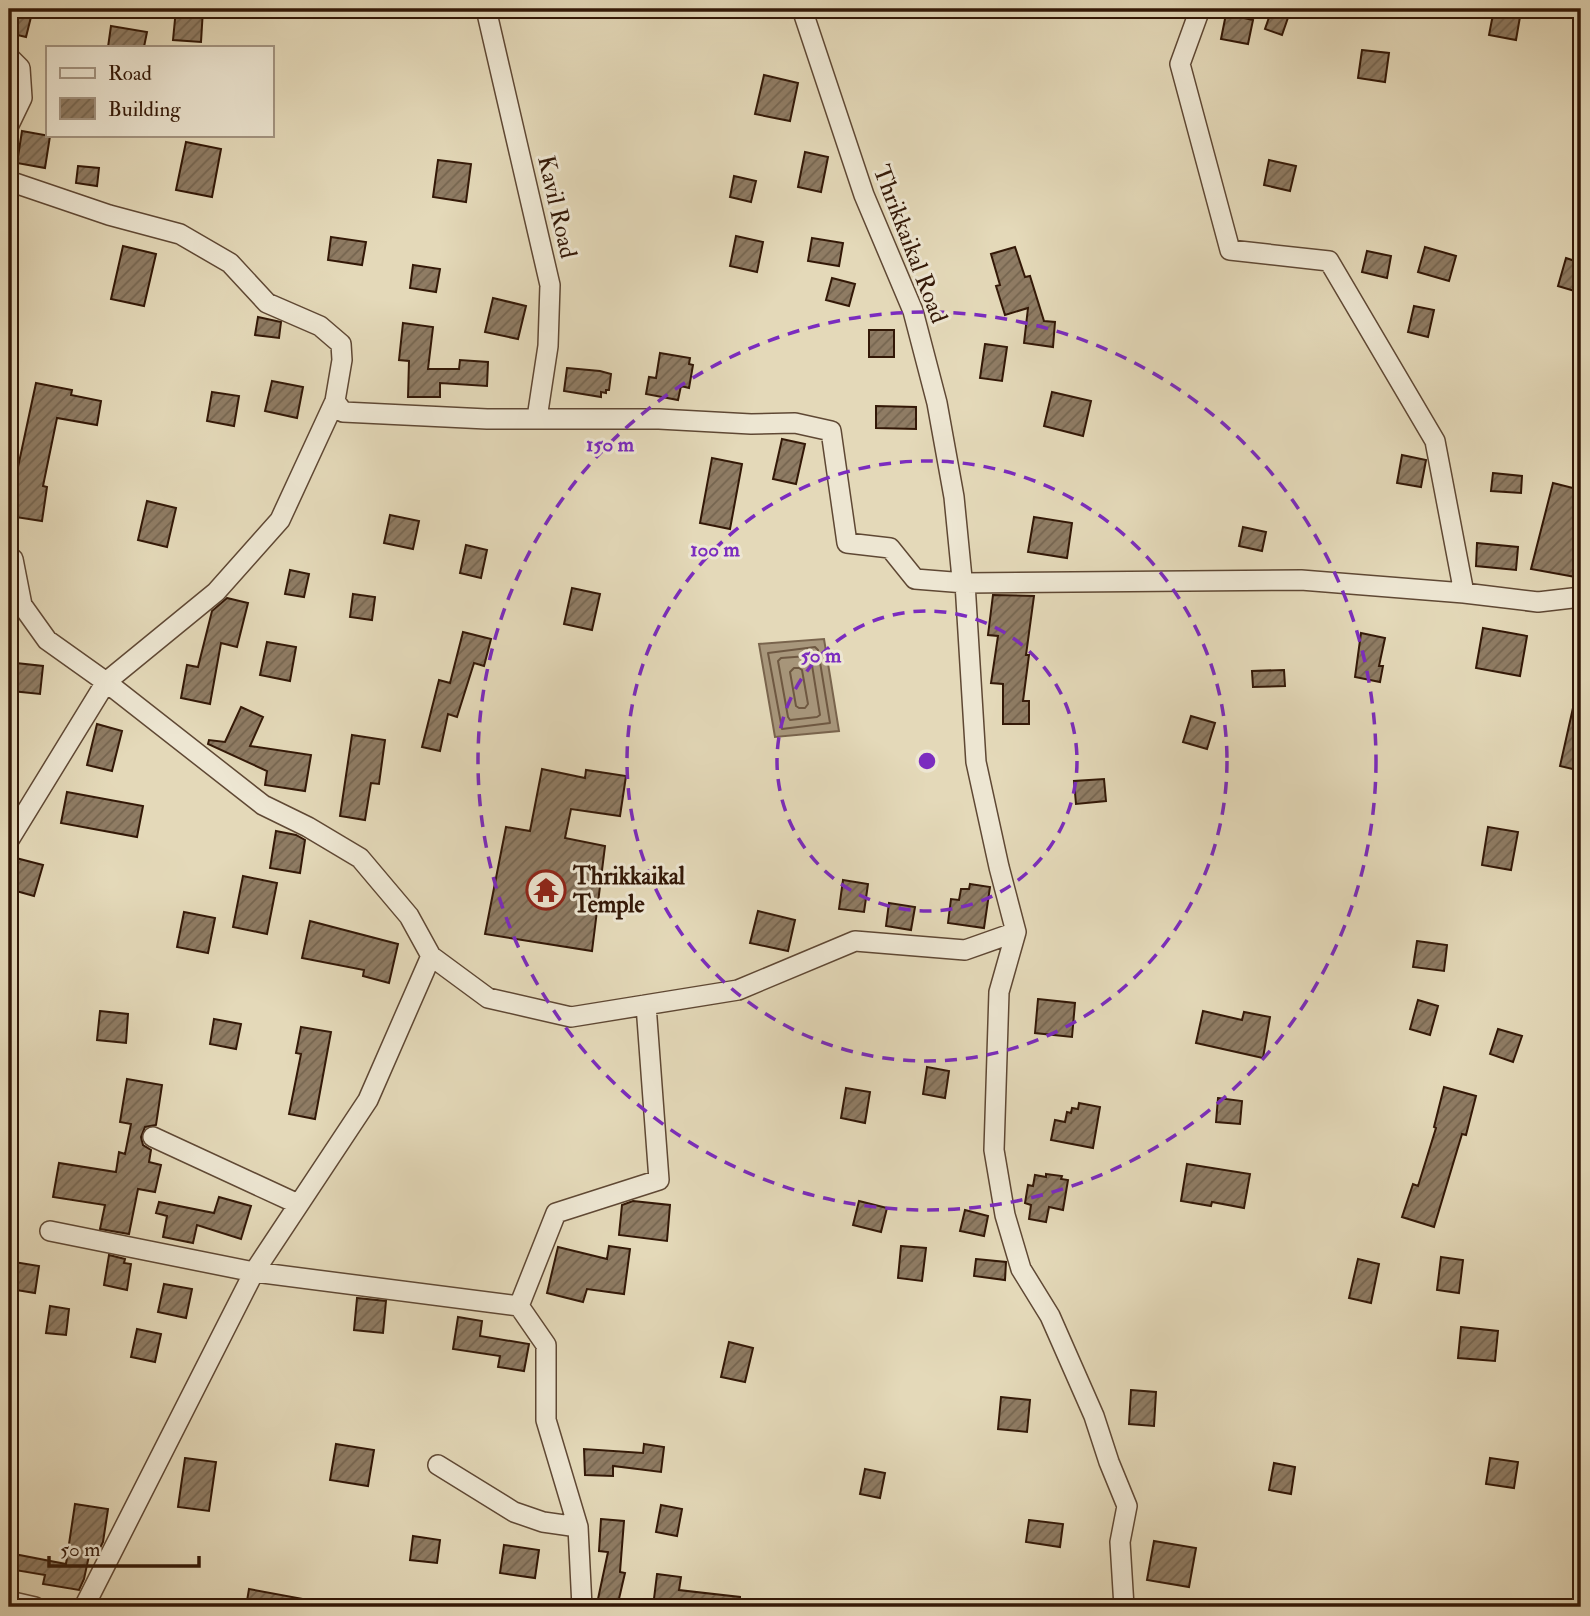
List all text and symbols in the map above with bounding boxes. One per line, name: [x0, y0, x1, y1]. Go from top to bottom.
legend: [46, 46, 273, 136]
text: Road: [108, 60, 153, 87]
text: Building: [108, 96, 181, 123]
street label: Kavil Road: [530, 153, 584, 262]
street label: Thrikkaikal Road: [866, 160, 954, 328]
text: 150 m: [586, 431, 635, 458]
text: 100 m: [690, 536, 741, 563]
text: 50 m: [801, 642, 842, 669]
centre of rings: [915, 749, 939, 773]
place label: Thrikkaikal Temple: [572, 861, 686, 920]
temple icon: Thrikkaikal Temple: [525, 869, 567, 911]
scale bar: [49, 1525, 200, 1569]
text: 50 m: [60, 1536, 101, 1563]

